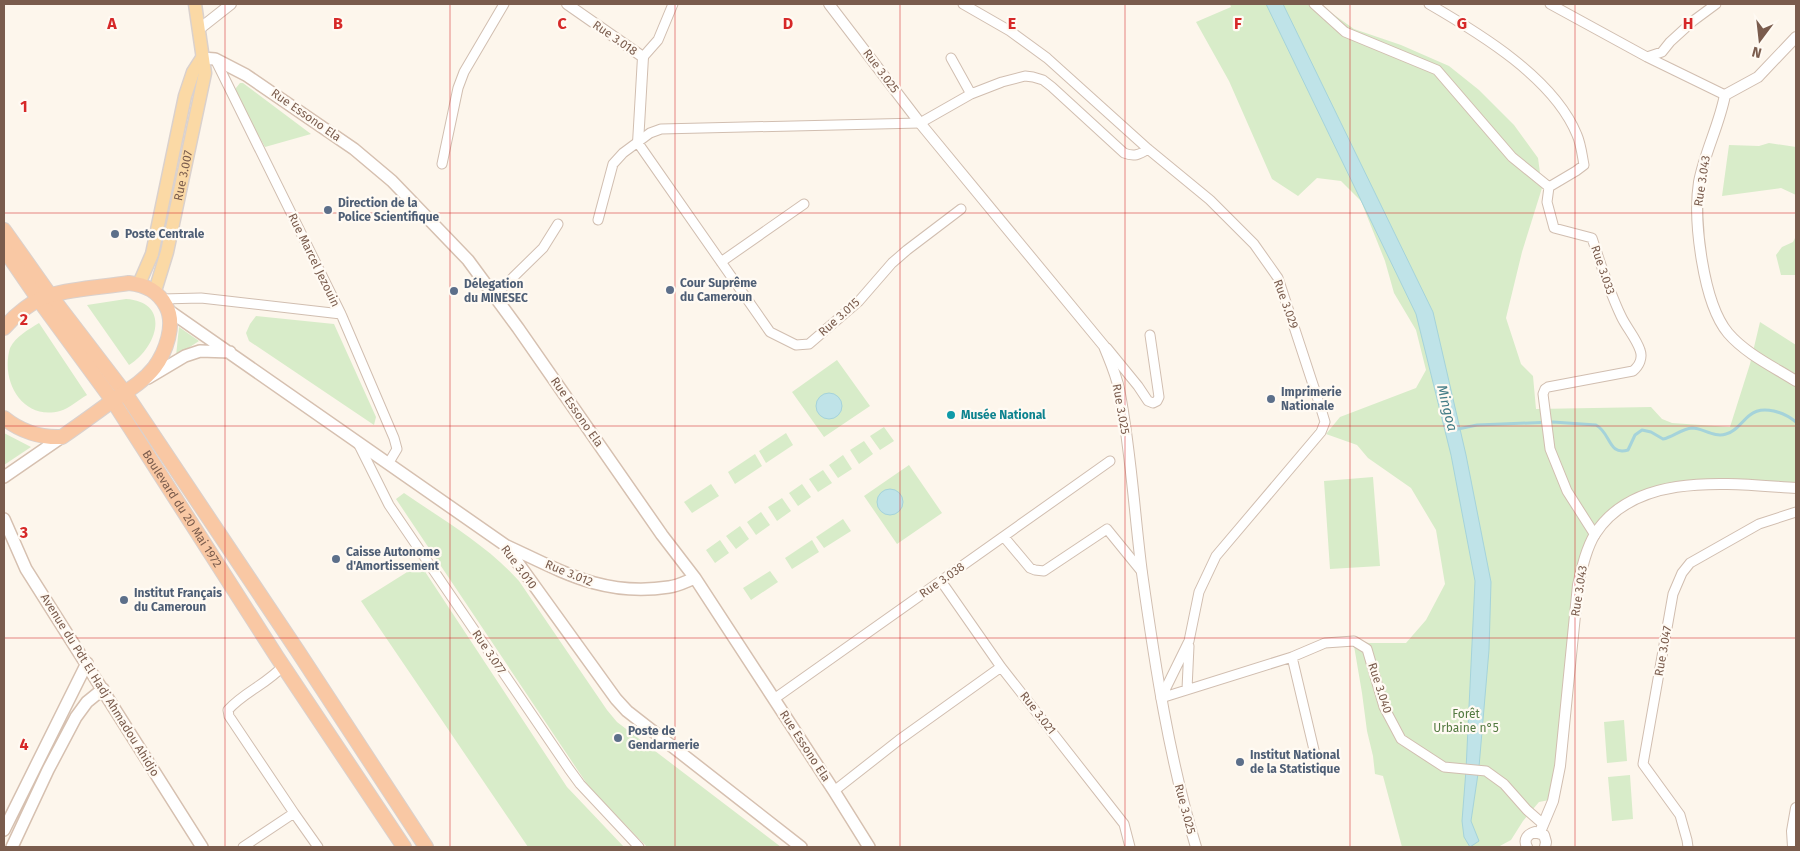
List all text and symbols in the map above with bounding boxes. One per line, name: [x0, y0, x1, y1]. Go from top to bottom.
text: A: [106, 14, 117, 33]
text: B: [333, 14, 343, 33]
text: C: [557, 14, 567, 33]
text: D: [783, 14, 793, 33]
text: E: [1008, 14, 1016, 33]
text: F: [1234, 14, 1242, 33]
text: G: [1457, 14, 1467, 33]
text: H: [1683, 14, 1693, 33]
north arrow: [1735, 15, 1785, 65]
street label: Rue 3.018: [590, 18, 640, 59]
text: N: [1750, 43, 1763, 61]
street label: Rue 3.025: [860, 46, 902, 96]
street label: Rue Essono Ela: [268, 86, 344, 144]
text: 1: [20, 97, 28, 116]
street label: Rue 3.007: [171, 149, 195, 202]
street label: Rue 3.043: [1691, 154, 1713, 208]
place label: Direction de la Police Scientifique: [338, 196, 440, 224]
marker: Direction de la Police Scientifique: [322, 204, 334, 216]
street label: Rue Marcel Jezouin: [285, 211, 343, 309]
place label: Poste Centrale: [125, 227, 205, 241]
marker: Poste Centrale: [109, 228, 121, 240]
street label: Rue 3.033: [1588, 243, 1618, 297]
place label: Cour Suprême du Cameroun: [680, 276, 757, 304]
place label: Délegation du MINESEC: [464, 277, 528, 305]
street label: Rue 3.029: [1271, 277, 1301, 331]
marker: Cour Suprême du Cameroun: [664, 284, 676, 296]
marker: Délegation du MINESEC: [448, 285, 460, 297]
street label: Rue 3.015: [816, 295, 862, 339]
text: 2: [20, 310, 28, 329]
street label: Rue Essono Ela: [548, 374, 606, 450]
street label: Rue 3.025: [1110, 383, 1132, 435]
water label: Mingoa: [1433, 383, 1461, 433]
place label: Imprimerie Nationale: [1281, 385, 1342, 413]
marker: Imprimerie Nationale: [1265, 393, 1277, 405]
place label: Musée National: [961, 408, 1046, 422]
marker: Musée National: [945, 409, 957, 421]
street label: Boulevard du 20 Mai 1972: [139, 448, 225, 570]
text: 3: [19, 523, 28, 542]
street label: Rue 3.010: [498, 542, 540, 592]
place label: Caisse Autonome d'Amortissement: [346, 545, 440, 573]
marker: Caisse Autonome d'Amortissement: [330, 553, 342, 565]
street label: Rue 3.012: [543, 557, 595, 589]
street label: Rue 3.038: [917, 559, 968, 601]
street label: Rue 3.043: [1568, 564, 1590, 618]
place label: Institut Français du Cameroun: [134, 586, 222, 614]
street label: Avenue du Pdt El Hadj Ahmadou Ahidjo: [38, 591, 162, 779]
marker: Institut Français du Cameroun: [118, 594, 130, 606]
street label: Rue 3.047: [1652, 625, 1674, 677]
street label: Rue 3.077: [469, 627, 509, 677]
street label: Rue 3.040: [1365, 661, 1395, 715]
street label: Rue 3.021: [1017, 689, 1059, 737]
park label: Forêt Urbaine n°5: [1433, 707, 1499, 735]
street label: Rue Essono Ela: [777, 708, 833, 784]
place label: Poste de Gendarmerie: [628, 724, 700, 752]
marker: Poste de Gendarmerie: [612, 732, 624, 744]
text: 4: [19, 735, 29, 754]
place label: Institut National de la Statistique: [1250, 748, 1340, 776]
marker: Institut National de la Statistique: [1234, 756, 1246, 768]
street label: Rue 3.025: [1172, 782, 1198, 836]

